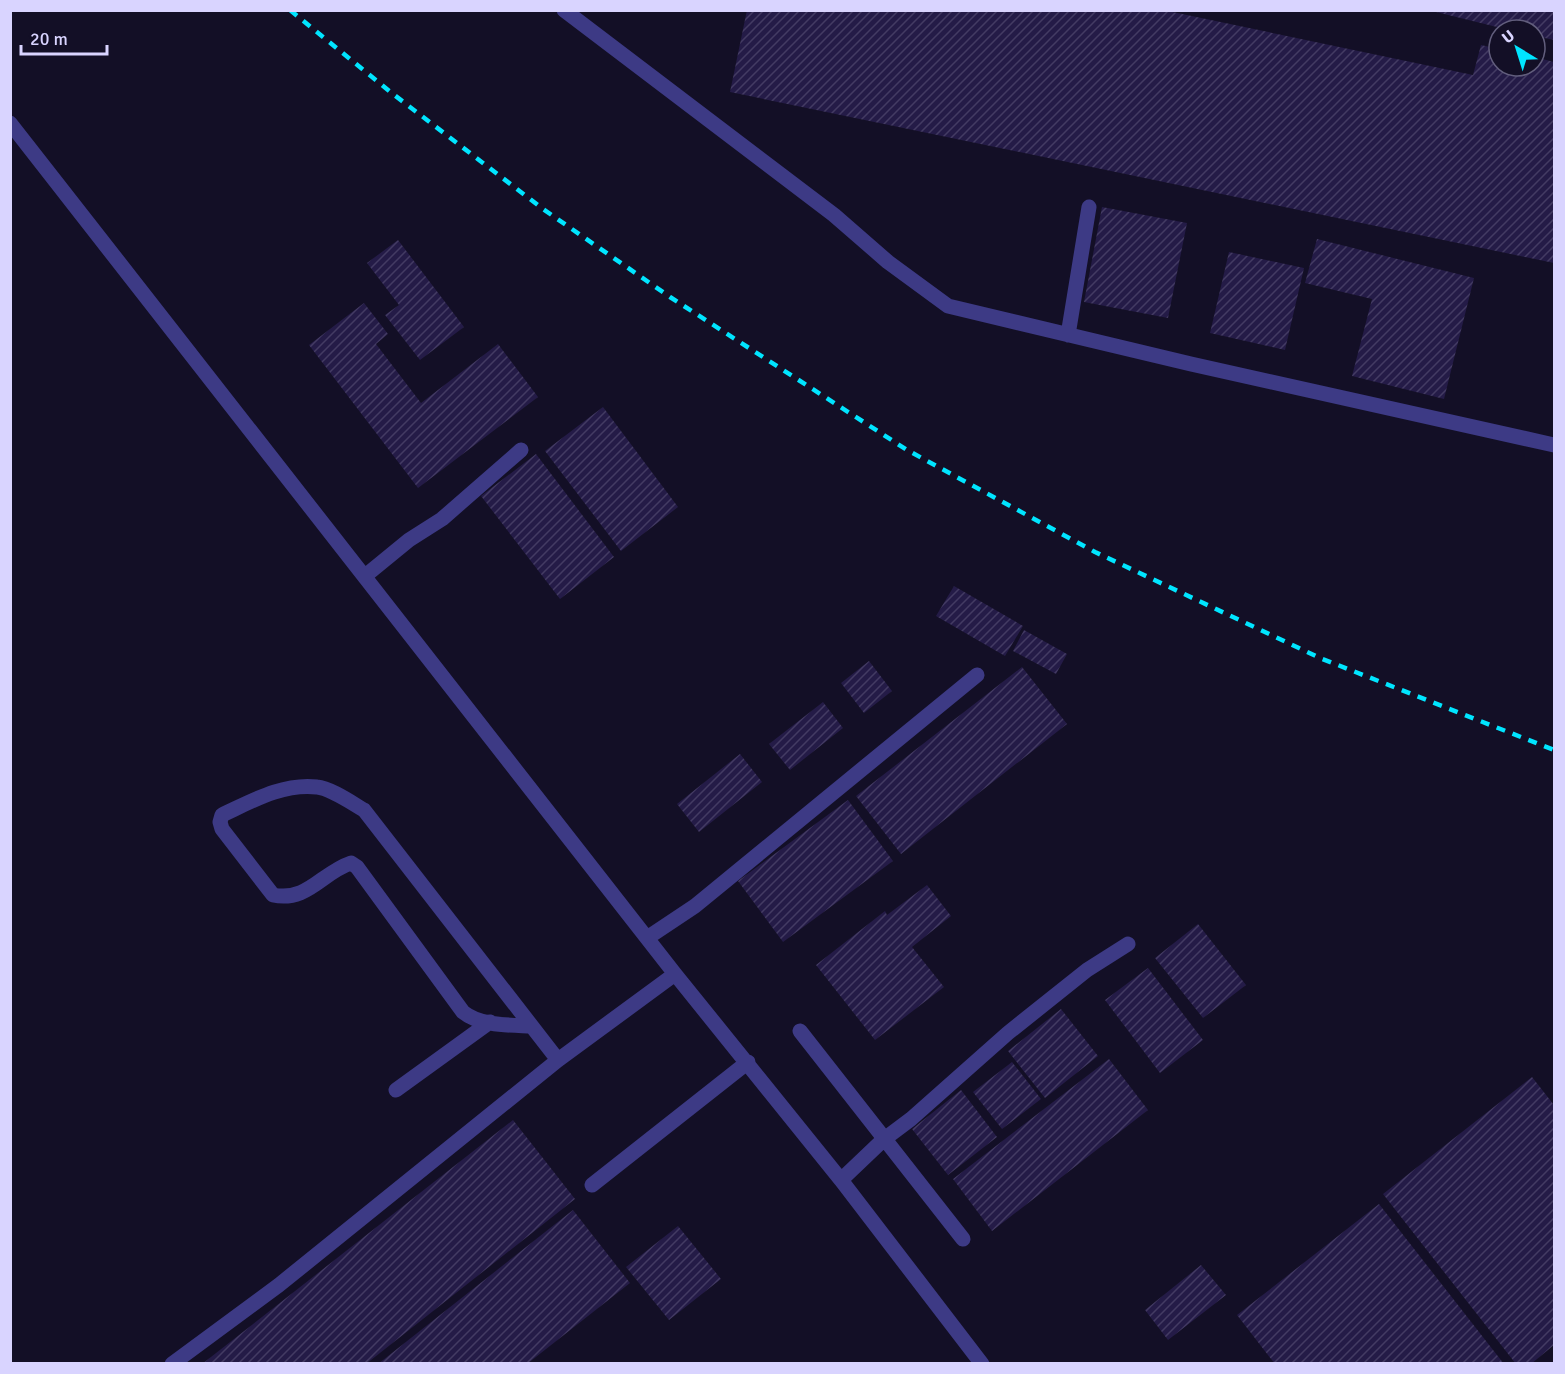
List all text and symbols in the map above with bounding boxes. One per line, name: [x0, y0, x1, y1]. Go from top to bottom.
scale bar: [21, 18, 106, 56]
north arrow: [1487, 18, 1547, 78]
text: U: [1498, 26, 1519, 48]
text: 20 m: [30, 28, 68, 50]

